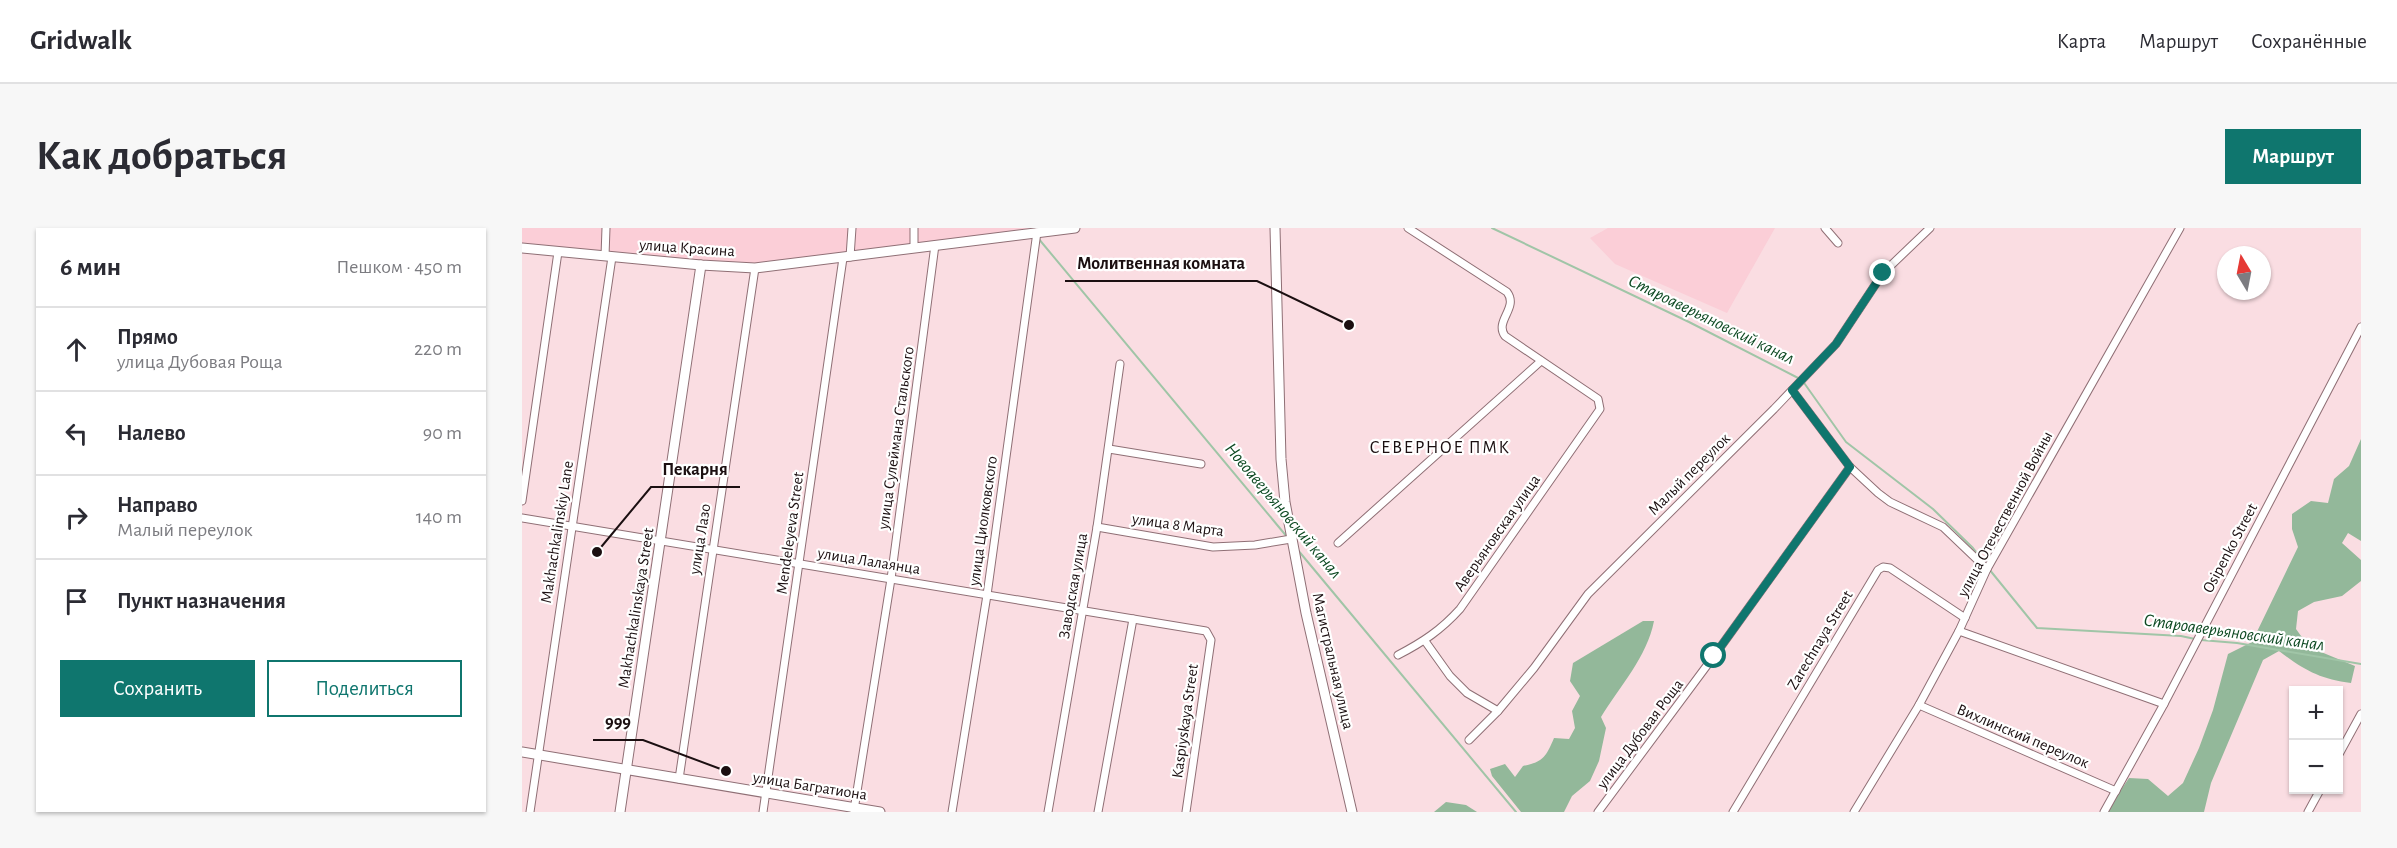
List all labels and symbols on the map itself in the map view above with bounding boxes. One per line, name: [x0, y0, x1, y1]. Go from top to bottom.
street label: улица Красина: [638, 237, 735, 260]
callout: Молитвенная комната: [1065, 245, 1257, 281]
north arrow: [2217, 246, 2271, 300]
text: Молитвенная комната: [1077, 255, 1246, 273]
route end: [1869, 259, 1895, 285]
water label: Староаверьяновский канал: [1625, 272, 1797, 368]
street label: улица Сулеймана Стальского: [875, 345, 918, 532]
street label: улица Отечественной Войны: [1954, 429, 2056, 601]
street label: Малый переулок: [1645, 430, 1734, 519]
district label: СЕВЕРНОЕ ПМК: [1369, 439, 1511, 457]
water label: Новоаверьяновский канал: [1221, 440, 1345, 582]
callout: Пекарня: [651, 451, 740, 487]
street label: улица Циолковского: [966, 455, 1001, 588]
street label: Makhachkalinskiy Lane: [538, 460, 577, 604]
text: Пекарня: [662, 461, 728, 479]
street label: Mendeleyeva Street: [774, 471, 807, 595]
street label: Аверьяновская улица: [1451, 472, 1544, 595]
street label: Osipenko Street: [2200, 501, 2260, 595]
street label: улица Лазо: [686, 502, 715, 577]
street label: улица 8 Марта: [1130, 511, 1225, 540]
street label: Makhachkalinskaya Street: [615, 527, 658, 689]
street label: Заводская улица: [1056, 532, 1091, 640]
street label: улица Лалаянца: [815, 545, 921, 578]
street label: Zarechnaya Street: [1784, 588, 1857, 693]
street label: Магистральная улица: [1309, 591, 1356, 731]
water label: Староаверьяновский канал: [2142, 611, 2326, 655]
route start: [1700, 642, 1726, 668]
street label: Kaspiyskaya Street: [1169, 663, 1202, 779]
street label: улица Дубовая Роща: [1593, 676, 1687, 793]
street label: Вихлинский переулок: [1954, 701, 2092, 772]
callout: 999: [593, 704, 643, 740]
text: 999: [605, 714, 631, 732]
street label: улица Багратиона: [751, 769, 868, 804]

